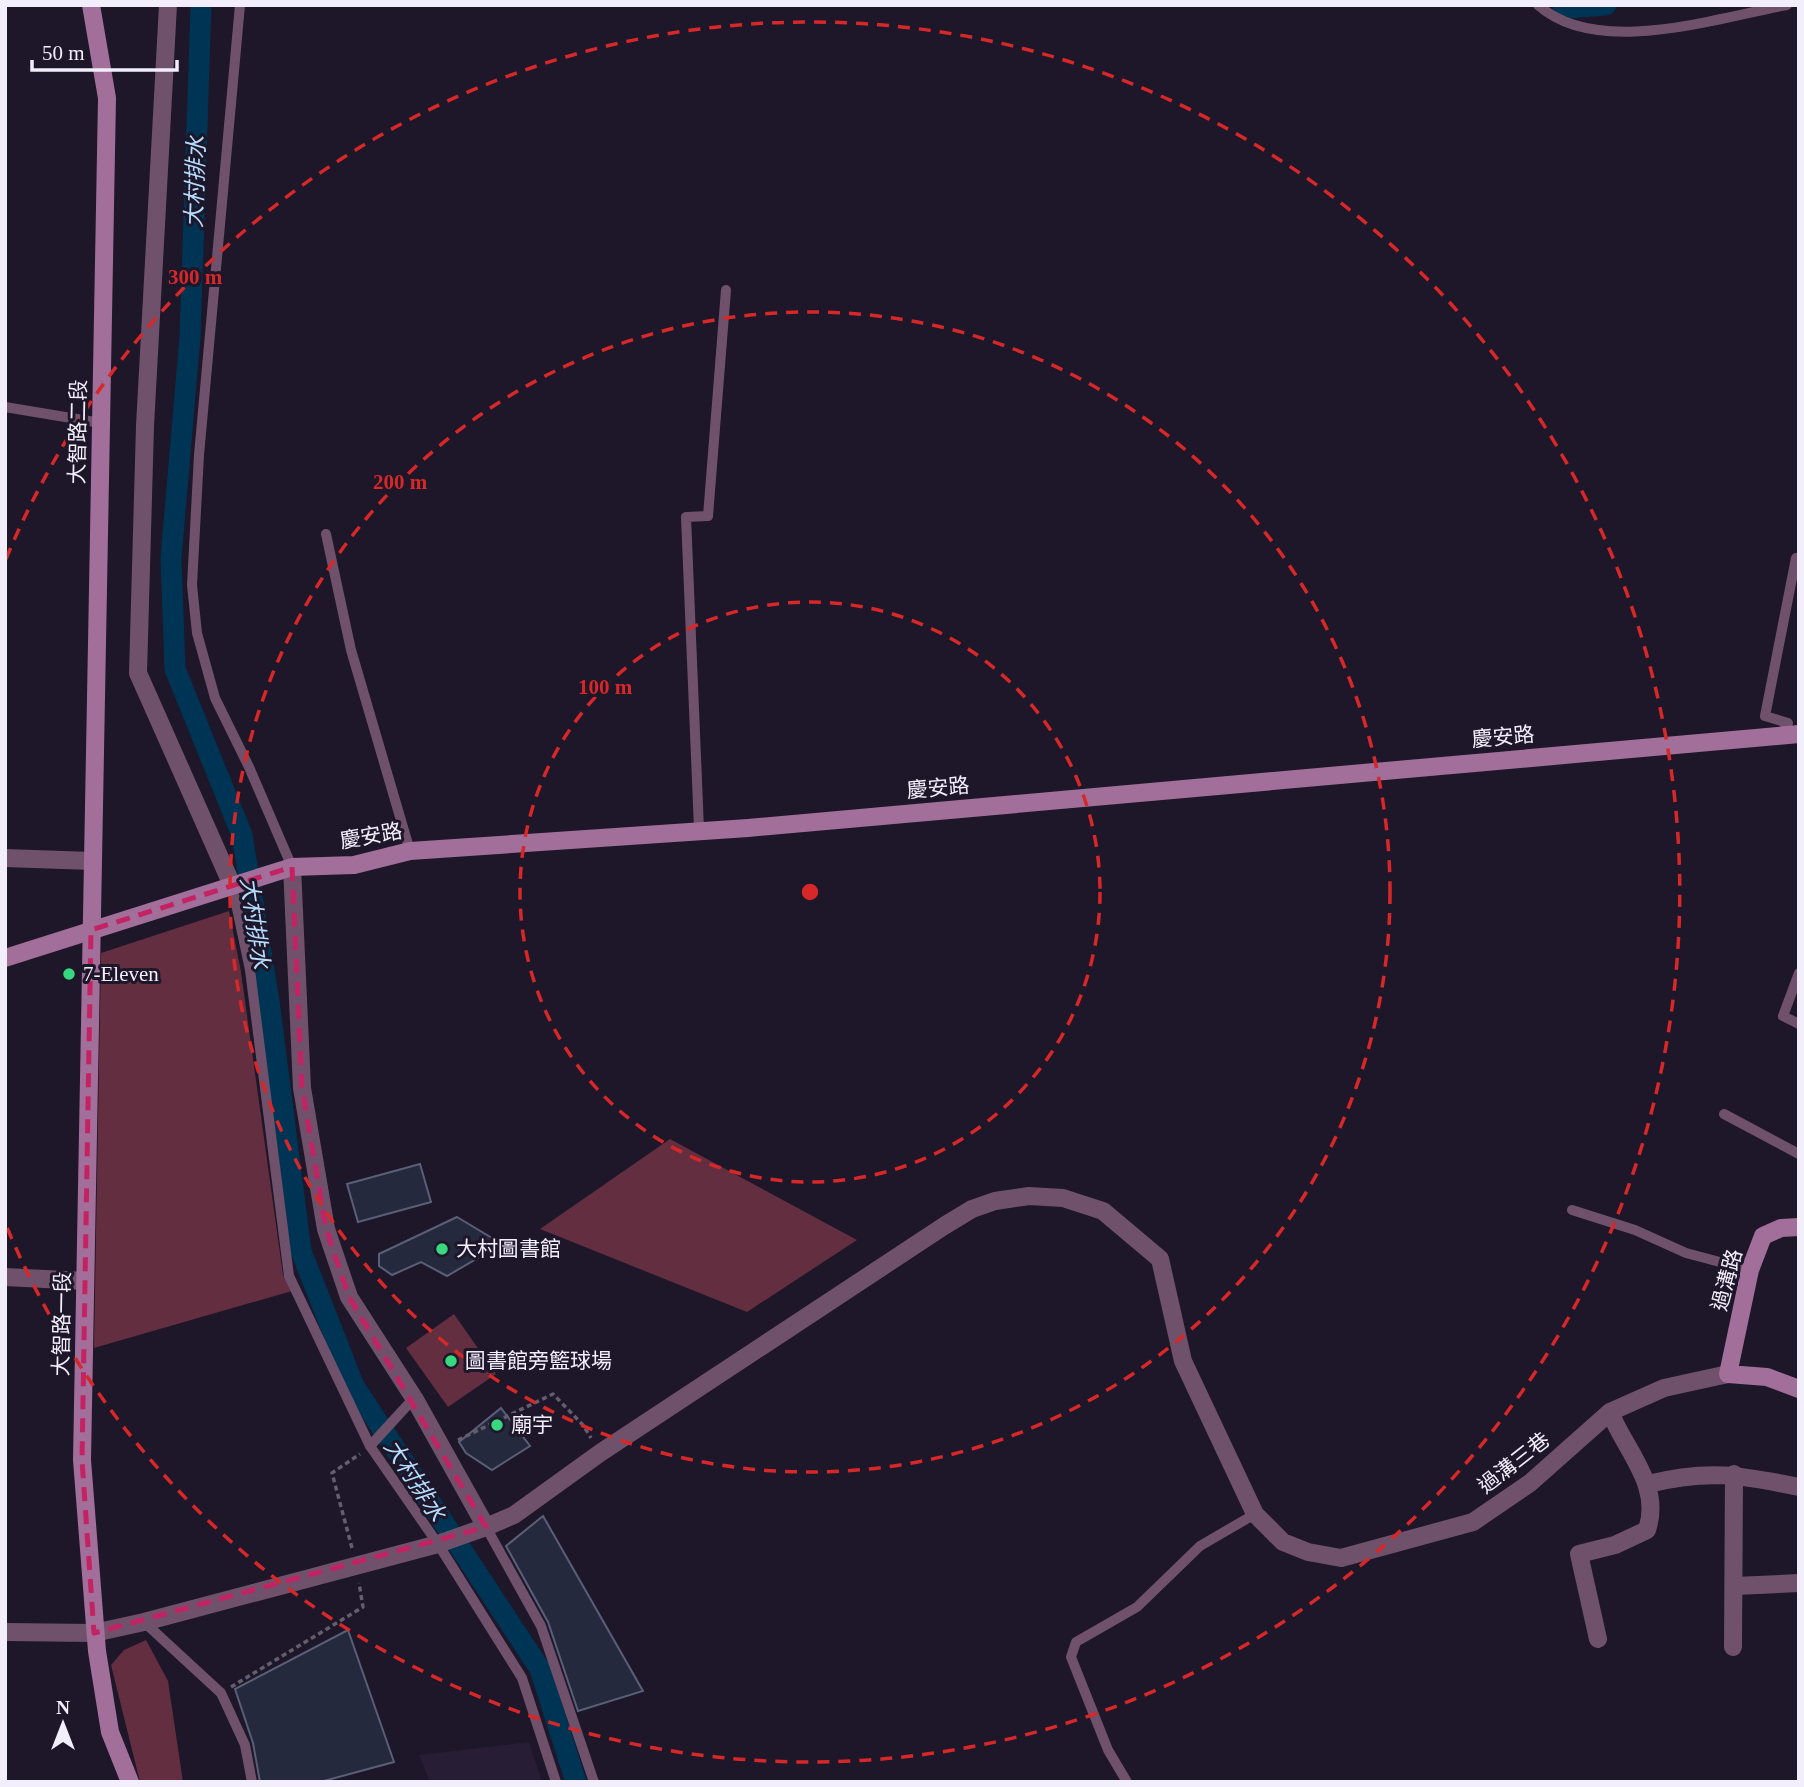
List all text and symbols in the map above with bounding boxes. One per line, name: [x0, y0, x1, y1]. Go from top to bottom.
scale bar: [32, 28, 177, 72]
text: 50 m: [42, 41, 85, 65]
water label: 大村排水: [181, 135, 210, 228]
text: 300 m: [168, 265, 223, 289]
street label: 大智路二段: [65, 379, 91, 485]
text: 200 m: [373, 470, 428, 494]
text: 100 m: [578, 675, 633, 699]
street label: 慶安路: [1471, 722, 1535, 752]
street label: 慶安路: [906, 773, 970, 803]
street label: 慶安路: [338, 819, 404, 853]
water label: 大村排水: [236, 876, 273, 971]
centre of rings: [798, 880, 822, 904]
place label: 7-Eleven: [83, 962, 159, 986]
marker: 7-Eleven: [61, 966, 77, 982]
place label: 大村圖書館: [456, 1237, 561, 1261]
marker: 大村圖書館: [434, 1241, 450, 1257]
street label: 過溝路: [1707, 1246, 1747, 1314]
street label: 大智路一段: [49, 1271, 75, 1377]
place label: 圖書館旁籃球場: [465, 1349, 612, 1373]
marker: 圖書館旁籃球場: [443, 1353, 459, 1369]
place label: 廟宇: [511, 1413, 553, 1437]
marker: 廟宇: [489, 1417, 505, 1433]
street label: 過溝三巷: [1474, 1428, 1554, 1498]
water label: 大村排水: [379, 1435, 451, 1526]
north arrow: [28, 1689, 98, 1759]
text: N: [56, 1697, 70, 1718]

